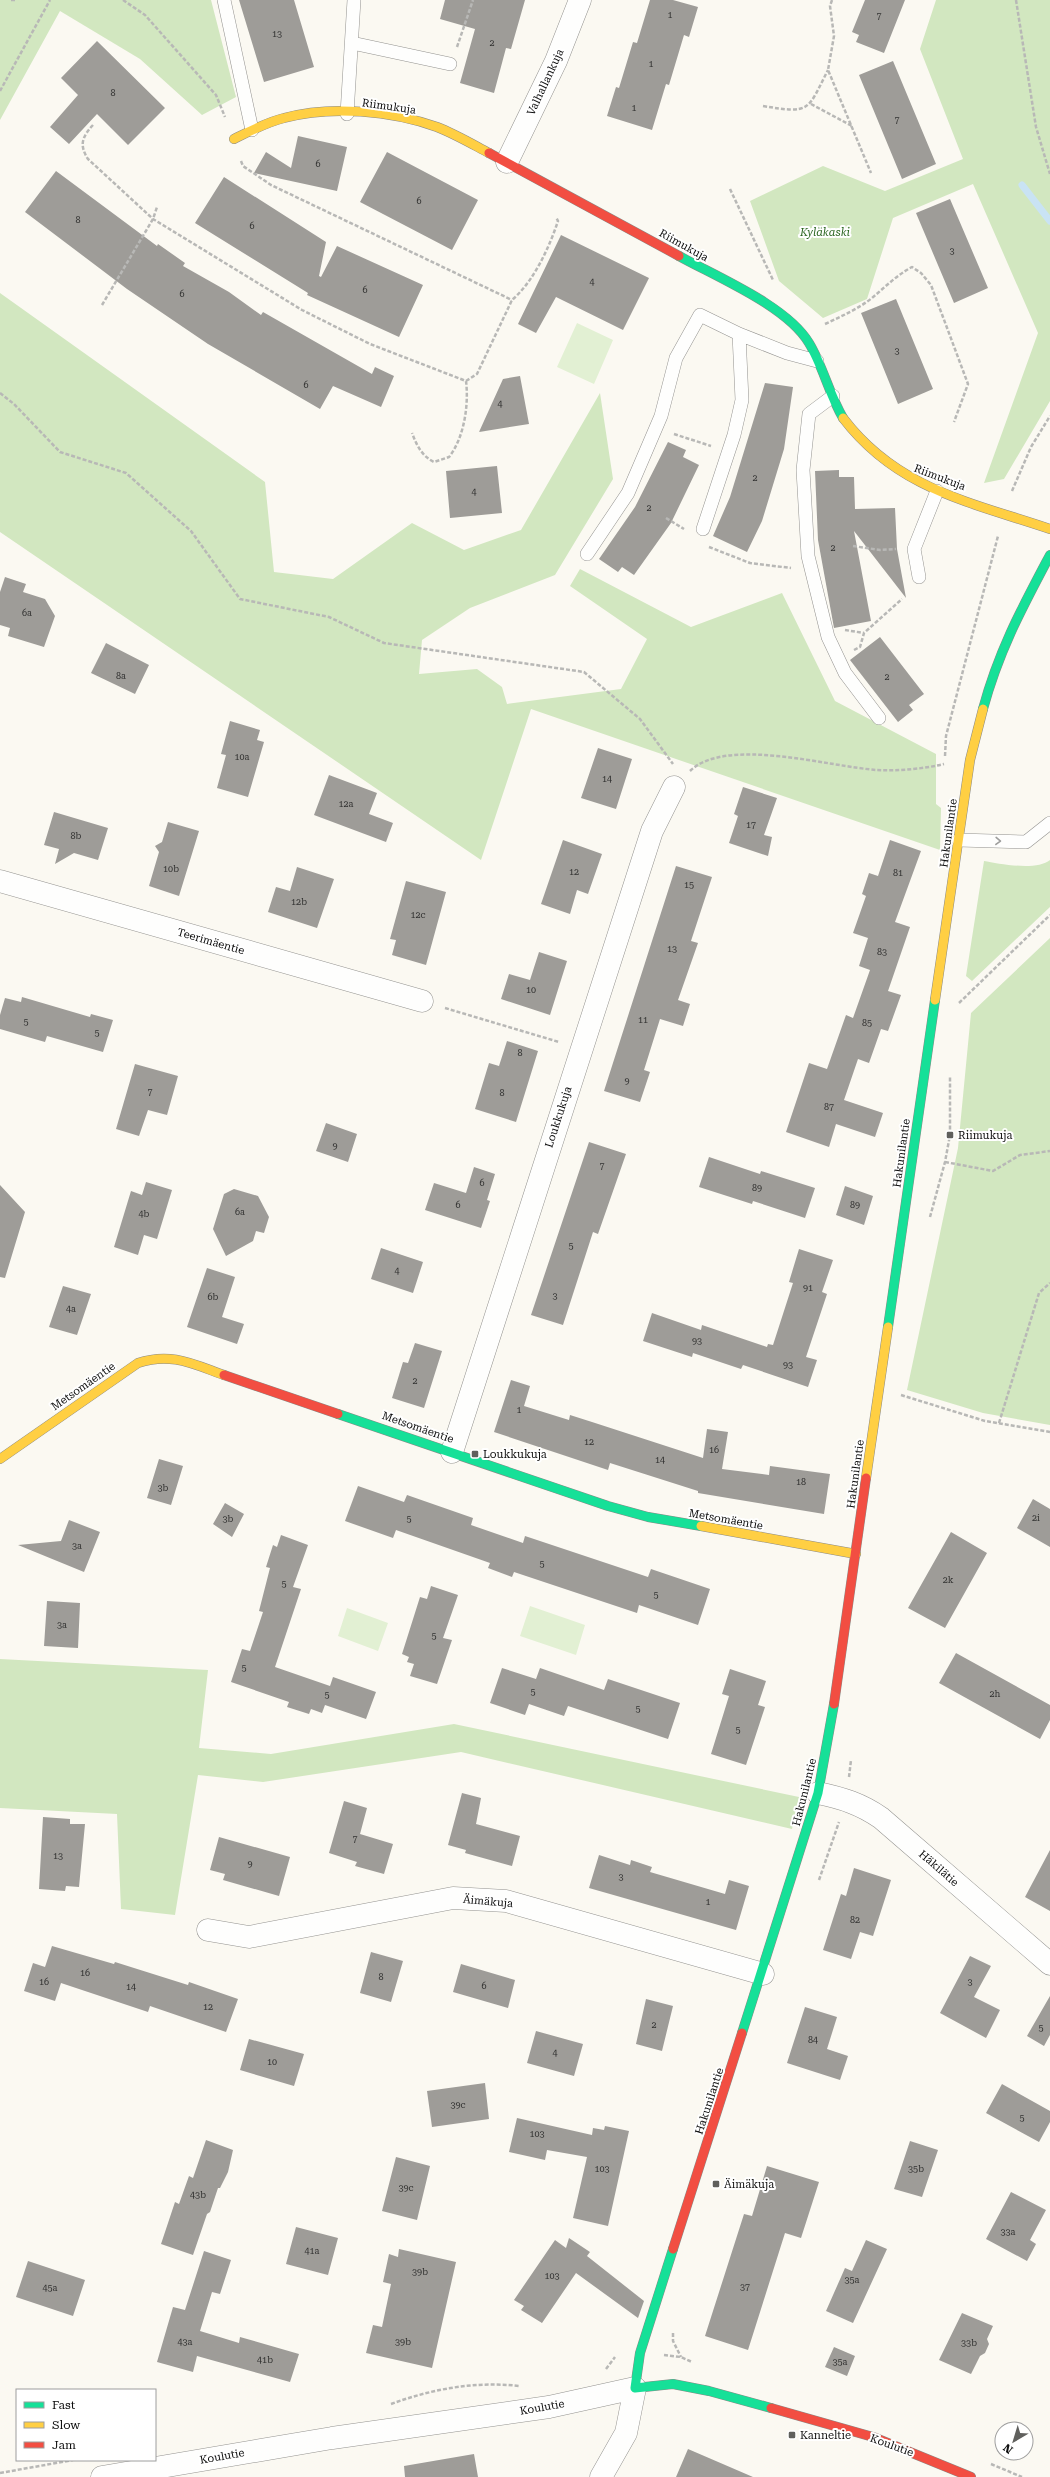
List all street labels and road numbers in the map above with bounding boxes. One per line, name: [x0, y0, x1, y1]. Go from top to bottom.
street label: Valhallankuja: [524, 47, 567, 118]
street label: Riimukuja: [361, 96, 417, 117]
street label: Riimukuja: [657, 227, 711, 264]
street label: Riimukuja: [912, 462, 968, 493]
street label: Hakunilantie: [937, 798, 960, 868]
street label: Teerimäentie: [176, 926, 246, 957]
street label: Loukkukuja: [542, 1085, 575, 1150]
street label: Hakunilantie: [890, 1118, 913, 1188]
street label: Metsomäentie: [49, 1360, 118, 1413]
street label: Metsomäentie: [380, 1409, 455, 1446]
street label: Hakunilantie: [844, 1439, 867, 1509]
street label: Metsomäentie: [688, 1507, 764, 1532]
street label: Hakunilantie: [790, 1757, 819, 1827]
street label: Häkilätie: [916, 1848, 961, 1889]
street label: Äimäkuja: [462, 1892, 514, 1910]
street label: Hakunilantie: [693, 2066, 726, 2136]
street label: Koulutie: [519, 2397, 566, 2418]
street label: Koulutie: [868, 2432, 915, 2459]
street label: Koulutie: [199, 2446, 246, 2467]

